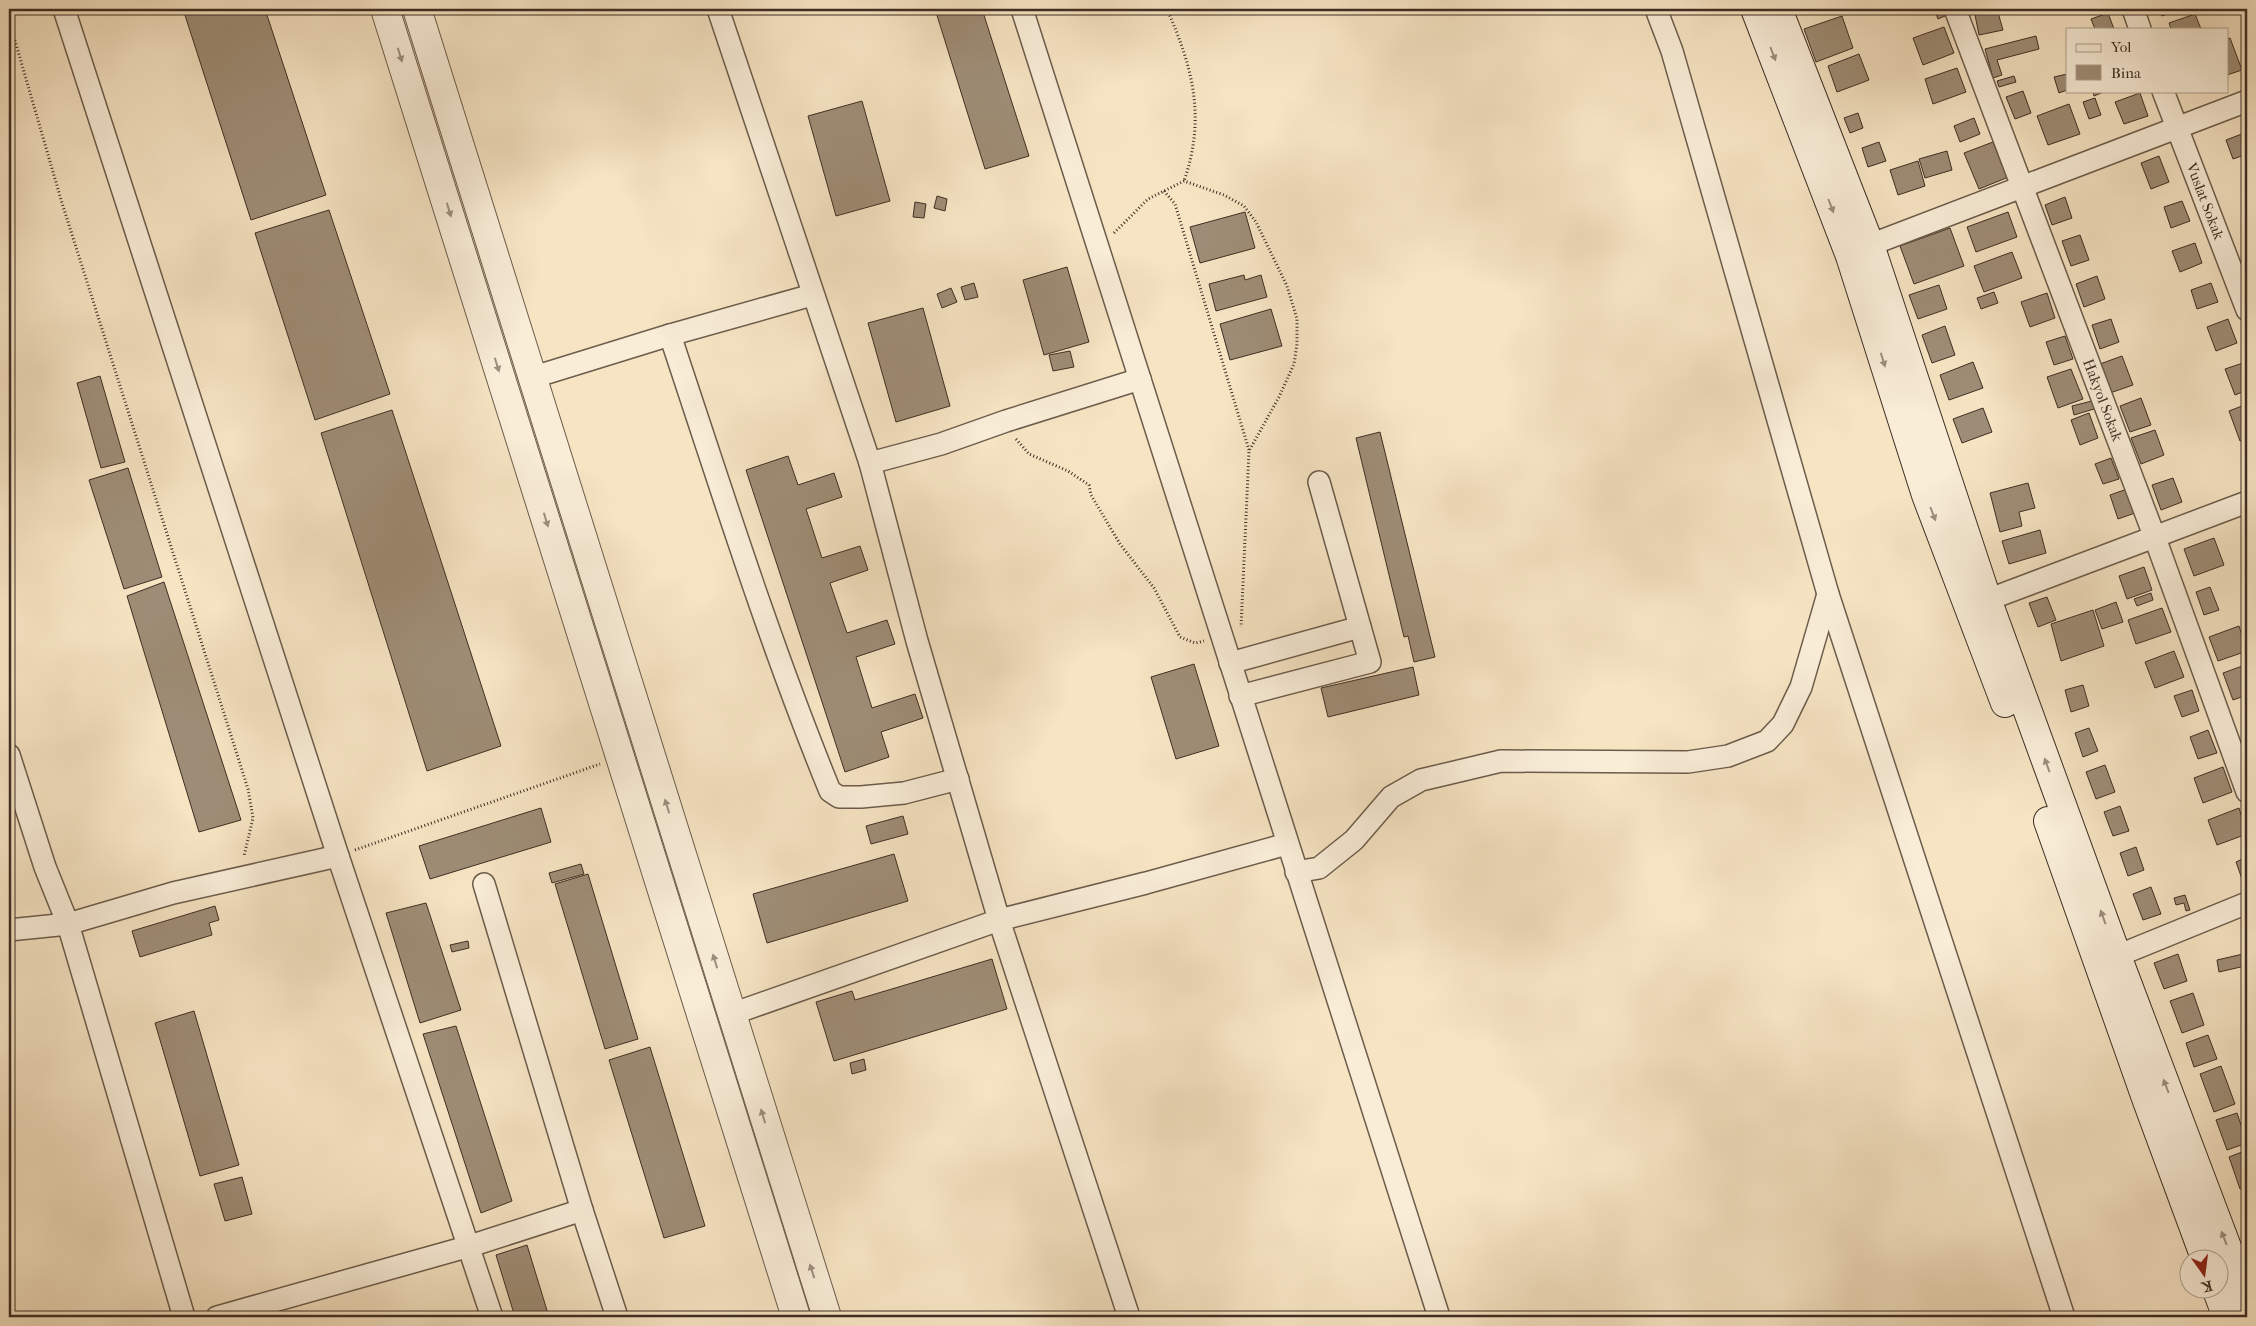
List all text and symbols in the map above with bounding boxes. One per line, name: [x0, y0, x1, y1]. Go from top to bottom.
legend: [2066, 28, 2228, 92]
text: Yol: [2110, 38, 2131, 56]
one-way arrow: [1769, 47, 1777, 61]
one-way arrow: [396, 48, 404, 63]
text: Bina: [2111, 64, 2142, 82]
street label: Vuslat Sokak: [2182, 159, 2228, 242]
one-way arrow: [1827, 199, 1835, 214]
one-way arrow: [445, 203, 453, 218]
one-way arrow: [1880, 352, 1887, 367]
street label: Hakyol Sokak: [2079, 356, 2127, 444]
one-way arrow: [494, 358, 502, 373]
one-way arrow: [1930, 507, 1937, 522]
one-way arrow: [543, 513, 550, 528]
one-way arrow: [2043, 757, 2050, 772]
one-way arrow: [662, 798, 670, 813]
one-way arrow: [2099, 909, 2107, 924]
one-way arrow: [711, 953, 719, 968]
one-way arrow: [2162, 1078, 2169, 1093]
one-way arrow: [759, 1108, 767, 1123]
one-way arrow: [2220, 1230, 2227, 1245]
north arrow: [2178, 1248, 2228, 1298]
one-way arrow: [808, 1263, 816, 1278]
text: K: [2199, 1277, 2214, 1296]

